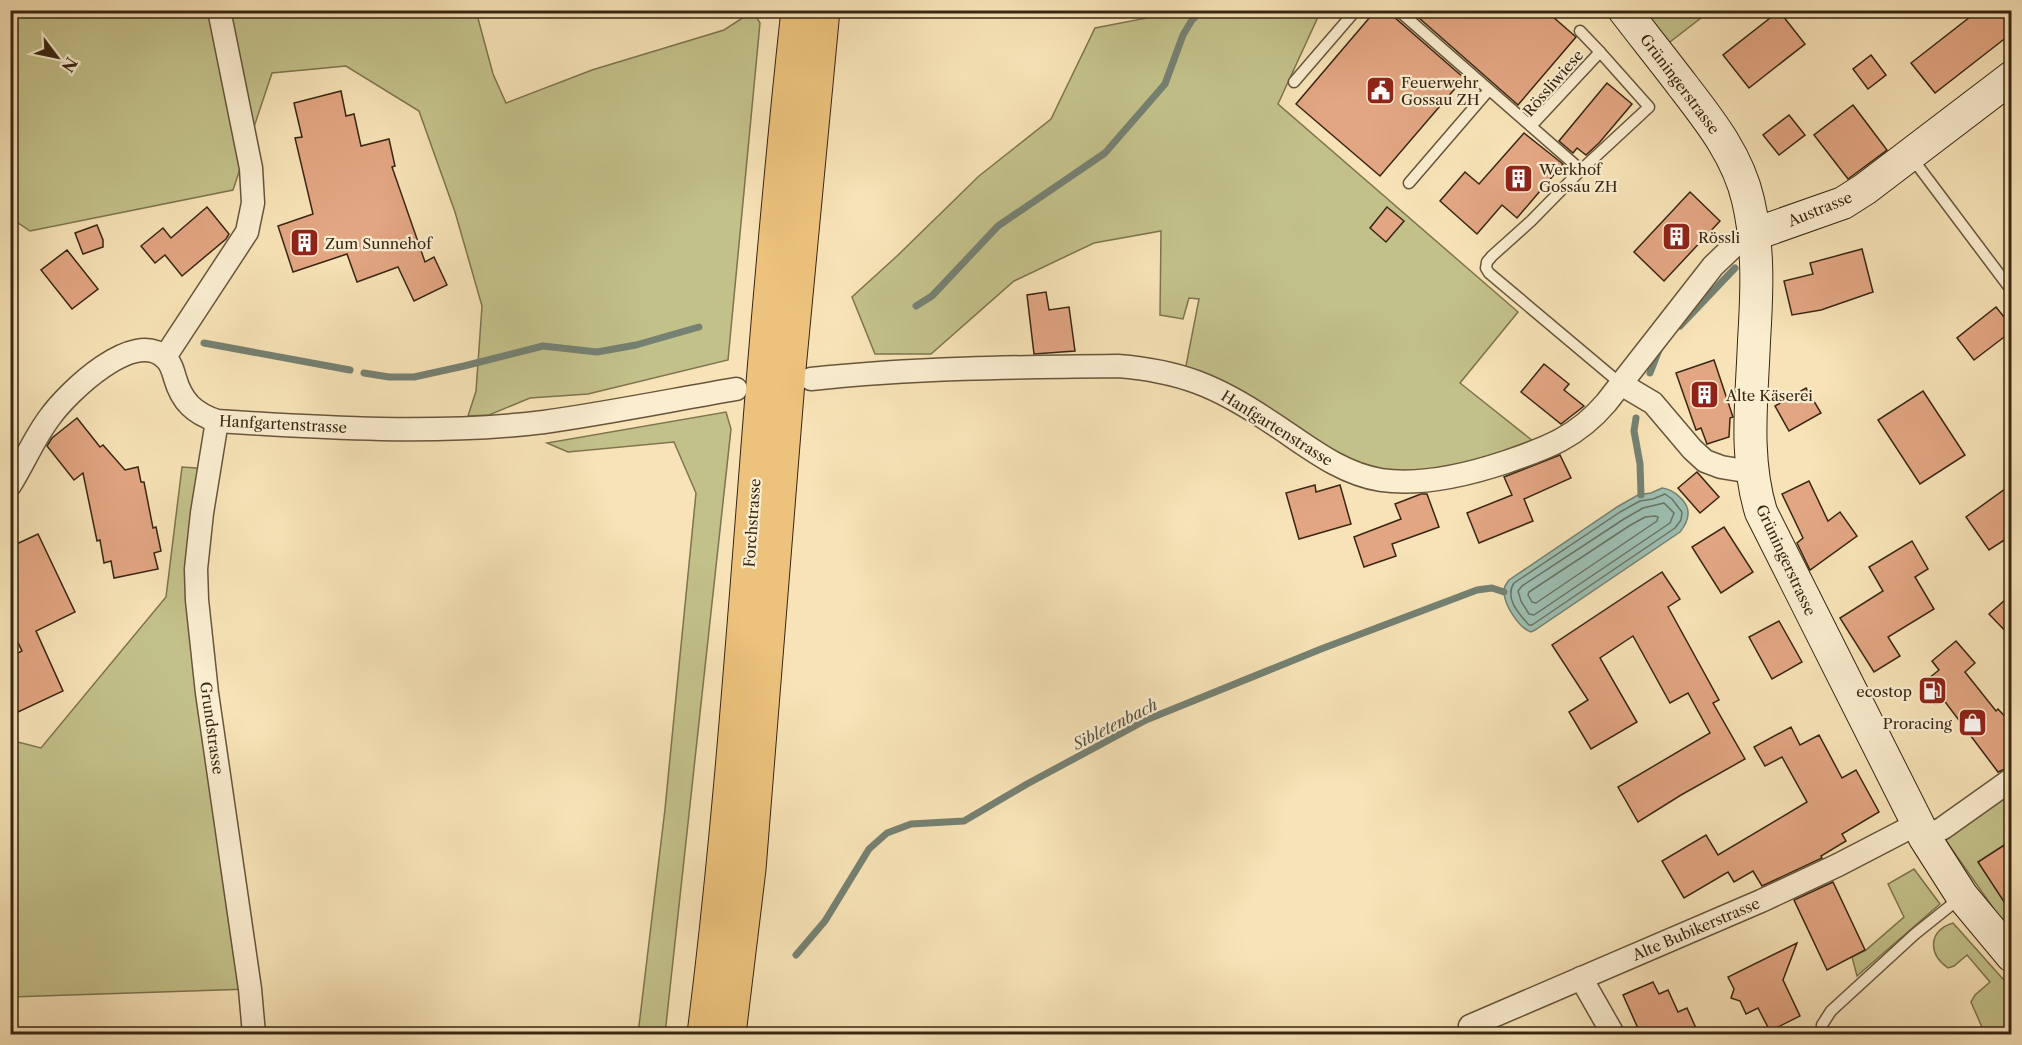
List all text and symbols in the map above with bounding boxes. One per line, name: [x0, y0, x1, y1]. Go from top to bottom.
north arrow: [27, 27, 87, 87]
street label: Grüningerstrasse: [1636, 30, 1724, 138]
street label: Rössliwiese: [1519, 46, 1587, 120]
text: N: [58, 54, 82, 76]
place label: Feuerwehr Gossau ZH: [1401, 73, 1480, 109]
public building icon: Feuerwehr Gossau ZH: [1364, 75, 1396, 107]
place label: Werkhof Gossau ZH: [1538, 160, 1618, 196]
building icon: Werkhof Gossau ZH: [1502, 162, 1534, 194]
street label: Austrasse: [1784, 188, 1855, 231]
building icon: Rössli: [1661, 221, 1693, 253]
building icon: Zum Sunnehof: [288, 227, 320, 259]
place label: Rössli: [1698, 228, 1741, 247]
place label: Zum Sunnehof: [325, 234, 433, 253]
building icon: Alte Käserei: [1689, 379, 1721, 411]
street label: Hanfgartenstrasse: [1218, 386, 1336, 470]
place label: Alte Käserei: [1725, 386, 1813, 405]
street label: Hanfgartenstrasse: [219, 411, 347, 437]
street label: Forchstrasse: [739, 478, 765, 568]
street label: Grüningerstrasse: [1752, 501, 1820, 619]
fuel station icon: ecostop: [1917, 675, 1949, 707]
street label: Grundstrasse: [196, 680, 228, 776]
place label: ecostop: [1856, 682, 1912, 701]
water label: Sibletenbach: [1068, 694, 1161, 754]
shop icon: Proracing: [1957, 707, 1989, 739]
place label: Proracing: [1883, 714, 1952, 733]
street label: Alte Bubikerstrasse: [1628, 894, 1763, 965]

